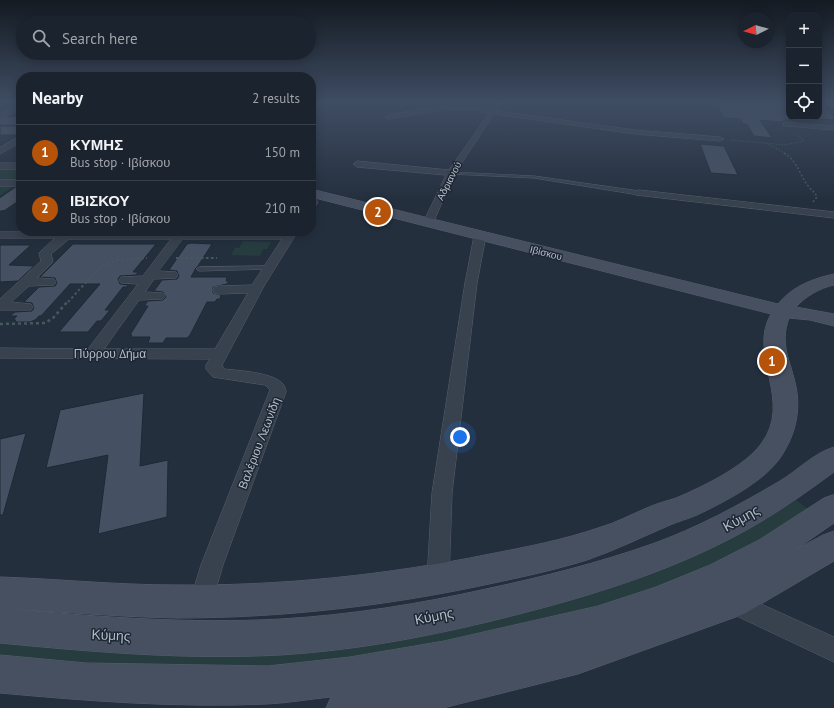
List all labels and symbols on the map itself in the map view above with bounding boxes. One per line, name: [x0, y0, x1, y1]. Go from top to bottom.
north arrow: [738, 12, 774, 48]
street label: Αδριανού: [434, 159, 464, 203]
pin: 2: [365, 197, 391, 227]
street label: Ιβίσκου: [528, 243, 564, 263]
street label: Πύρρου Δήμα: [74, 346, 146, 361]
pin: 1: [759, 346, 785, 376]
street label: Βαλέριου Λεωνίδη: [235, 395, 283, 491]
your location: [450, 427, 470, 447]
street label: Κύμης: [719, 500, 763, 535]
street label: Κύμης: [413, 603, 455, 629]
street label: Κύμης: [91, 625, 131, 645]

